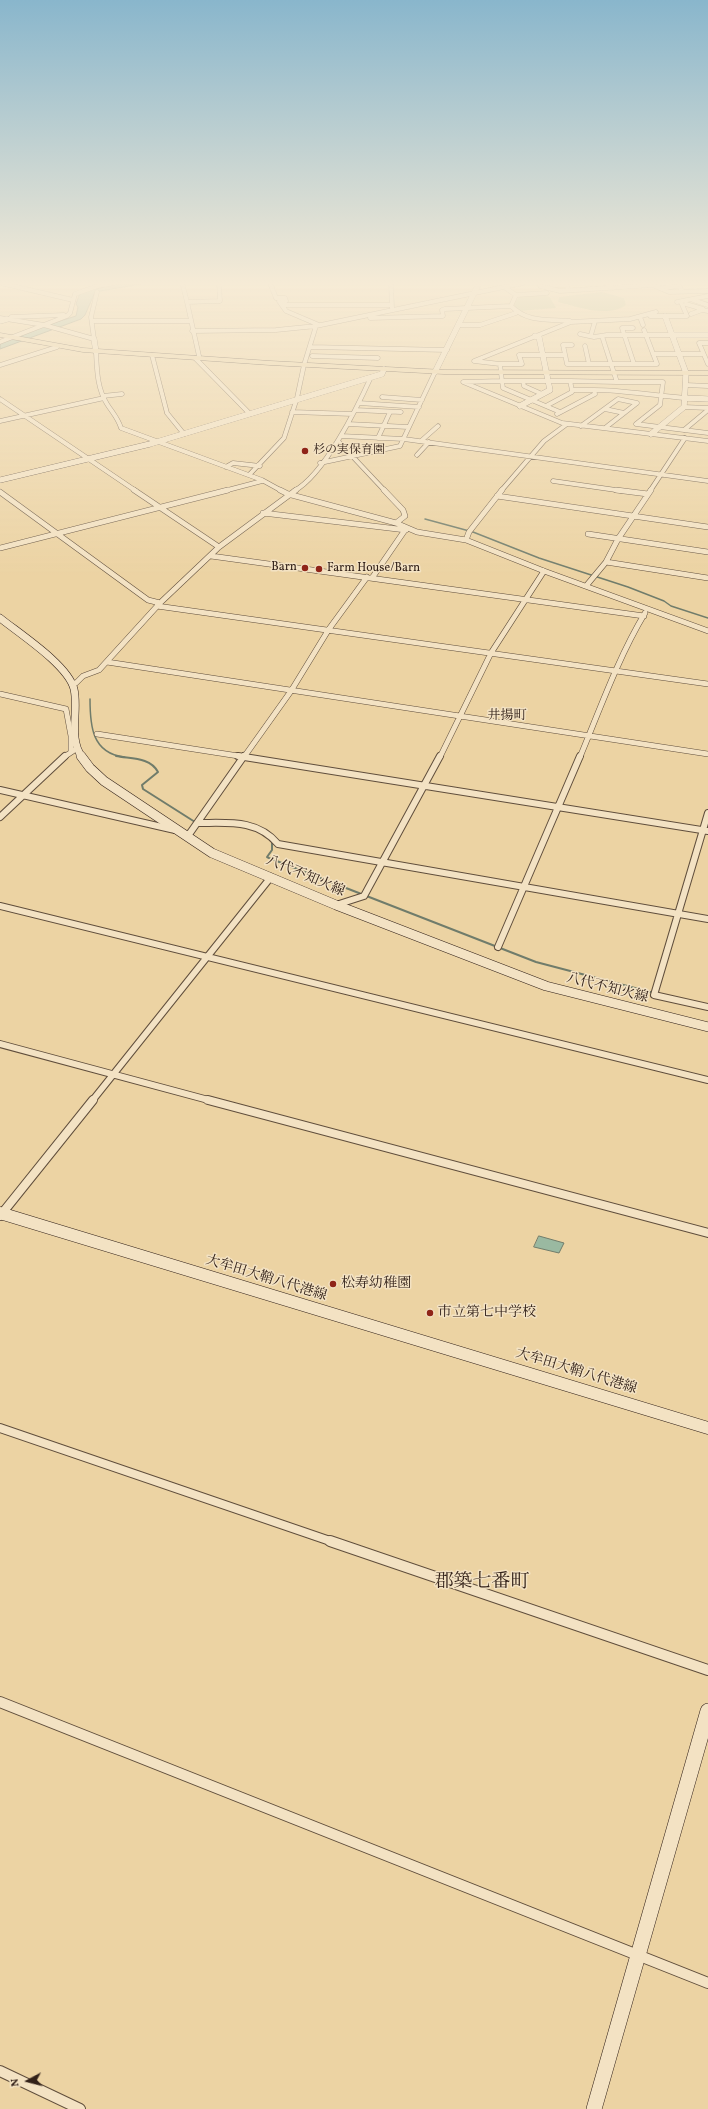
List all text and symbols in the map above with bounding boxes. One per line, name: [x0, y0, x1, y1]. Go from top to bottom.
place label: 杉の実保育園: [313, 444, 385, 458]
marker: 杉の実保育園: [300, 446, 310, 456]
place label: Barn: [271, 561, 297, 575]
place label: Farm House/Barn: [327, 562, 420, 576]
marker: Barn: [300, 563, 310, 573]
marker: Farm House/Barn: [314, 564, 324, 574]
district label: 井揚町: [488, 709, 526, 725]
street label: 八代不知火線: [263, 853, 347, 901]
street label: 八代不知火線: [564, 971, 650, 1007]
street label: 大牟田大鞘八代港線: [203, 1253, 329, 1305]
place label: 松寿幼稚園: [341, 1276, 411, 1292]
marker: 松寿幼稚園: [328, 1279, 338, 1289]
place label: 市立第七中学校: [438, 1305, 536, 1321]
marker: 市立第七中学校: [425, 1308, 435, 1318]
street label: 大牟田大鞘八代港線: [513, 1346, 639, 1398]
district label: 郡築七番町: [435, 1573, 529, 1595]
north arrow: [8, 2061, 48, 2101]
text: N: [8, 2078, 24, 2087]

